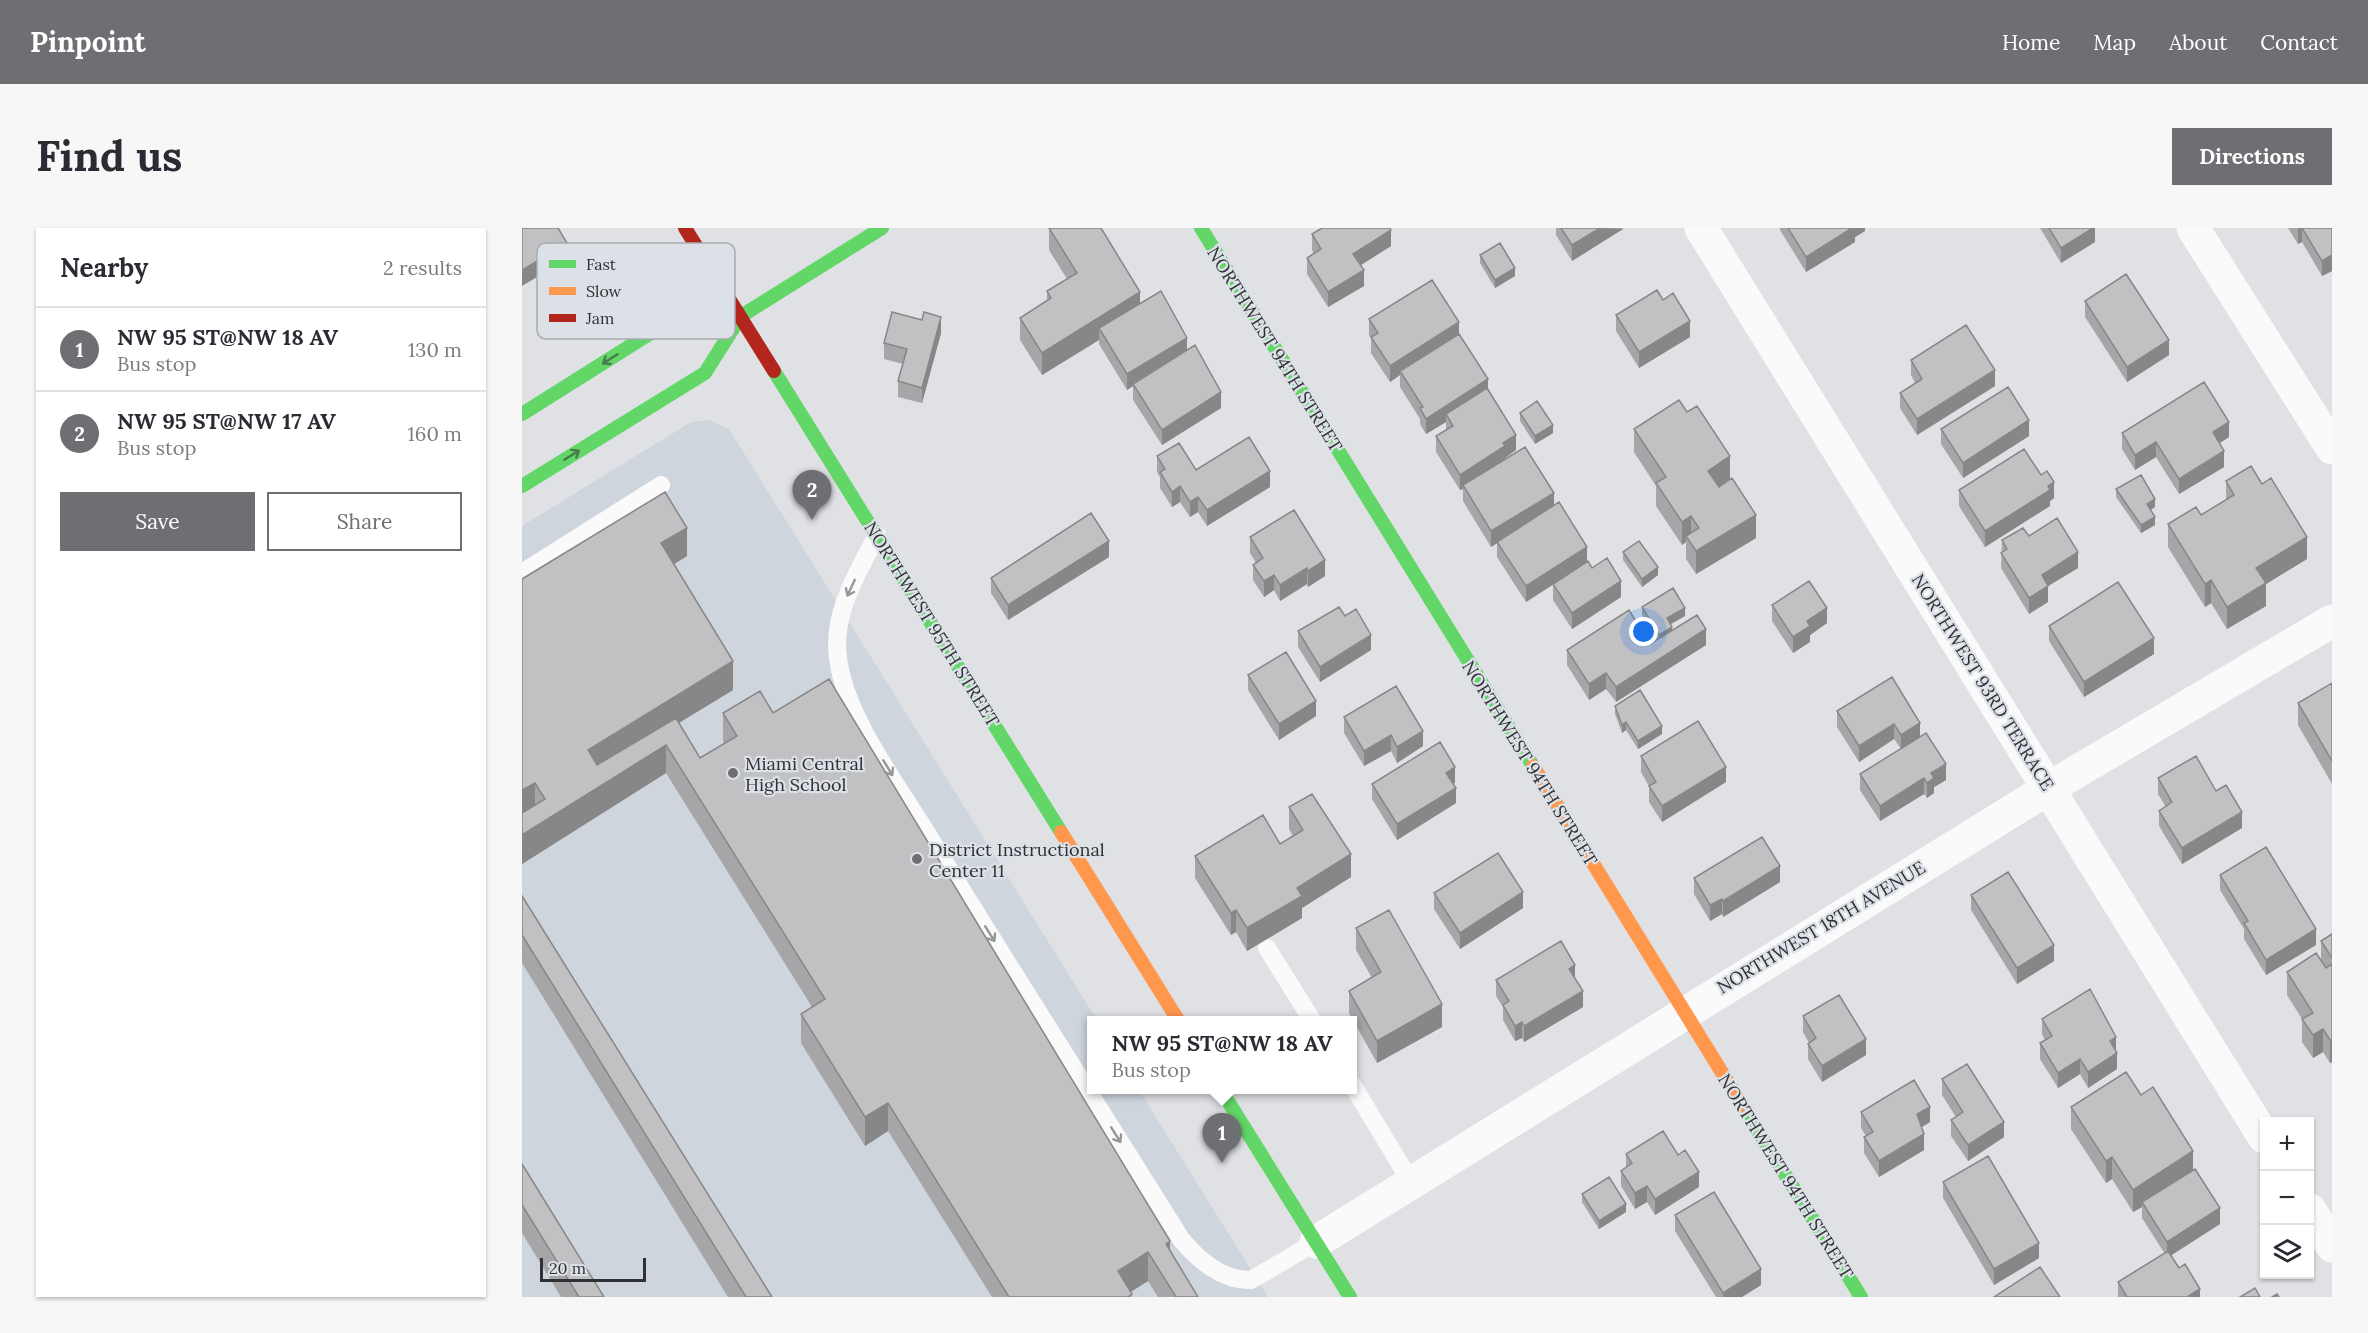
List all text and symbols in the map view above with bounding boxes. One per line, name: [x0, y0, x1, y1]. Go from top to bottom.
text: Pinpoint: [30, 24, 146, 60]
text: Home: [2002, 29, 2060, 56]
text: Map: [2093, 29, 2136, 56]
text: About: [2169, 29, 2227, 56]
text: Contact: [2260, 29, 2338, 56]
button: Directions: [2172, 128, 2332, 185]
text: Find us: [36, 129, 182, 183]
street label: NORTHWEST 94TH STREET: [1202, 242, 1348, 456]
legend: [537, 243, 735, 339]
text: Nearby: [60, 251, 148, 284]
text: Fast: [586, 254, 617, 274]
text: 2 results: [383, 255, 462, 280]
text: Slow: [586, 281, 622, 301]
text: Jam: [585, 308, 614, 328]
text: NW 95 ST@NW 18 AV: [117, 323, 338, 351]
text: 1: [75, 337, 84, 362]
text: 130 m: [408, 337, 462, 362]
text: Bus stop: [117, 351, 196, 376]
one-way arrow: [602, 353, 619, 365]
text: NW 95 ST@NW 17 AV: [117, 407, 336, 435]
text: 2: [74, 421, 85, 446]
text: 160 m: [408, 421, 462, 446]
text: Bus stop: [117, 435, 196, 460]
one-way arrow: [563, 449, 580, 461]
pin: 2: [792, 470, 832, 520]
button: Save: [60, 492, 255, 551]
button: Share: [267, 492, 462, 551]
street label: NORTHWEST 95TH STREET: [859, 517, 1005, 731]
street label: NORTHWEST 93RD TERRACE: [1907, 569, 2059, 795]
one-way arrow: [844, 578, 856, 596]
your location: [1629, 617, 1658, 646]
street label: NORTHWEST 94TH STREET: [1457, 656, 1603, 870]
place label: Miami Central High School: [745, 752, 864, 796]
one-way arrow: [882, 759, 894, 776]
marker: Miami Central High School: [726, 766, 740, 780]
place label: District Instructional Center 11: [929, 838, 1105, 882]
marker: District Instructional Center 11: [910, 852, 924, 866]
street label: NORTHWEST 18TH AVENUE: [1713, 856, 1929, 998]
one-way arrow: [985, 925, 997, 942]
popup: [1087, 1016, 1357, 1094]
text: NW 95 ST@NW 18 AV: [1111, 1029, 1333, 1057]
text: Bus stop: [1111, 1057, 1191, 1082]
street label: NORTHWEST 94TH STREET: [1713, 1069, 1859, 1283]
pin: 1: [1202, 1114, 1242, 1163]
map controls: [2260, 1117, 2314, 1279]
button: +: [2260, 1117, 2314, 1171]
one-way arrow: [1111, 1126, 1123, 1143]
button: −: [2260, 1171, 2314, 1225]
button: layers: [2260, 1225, 2314, 1279]
scale bar: [540, 1255, 646, 1282]
text: 20 m: [549, 1258, 586, 1278]

